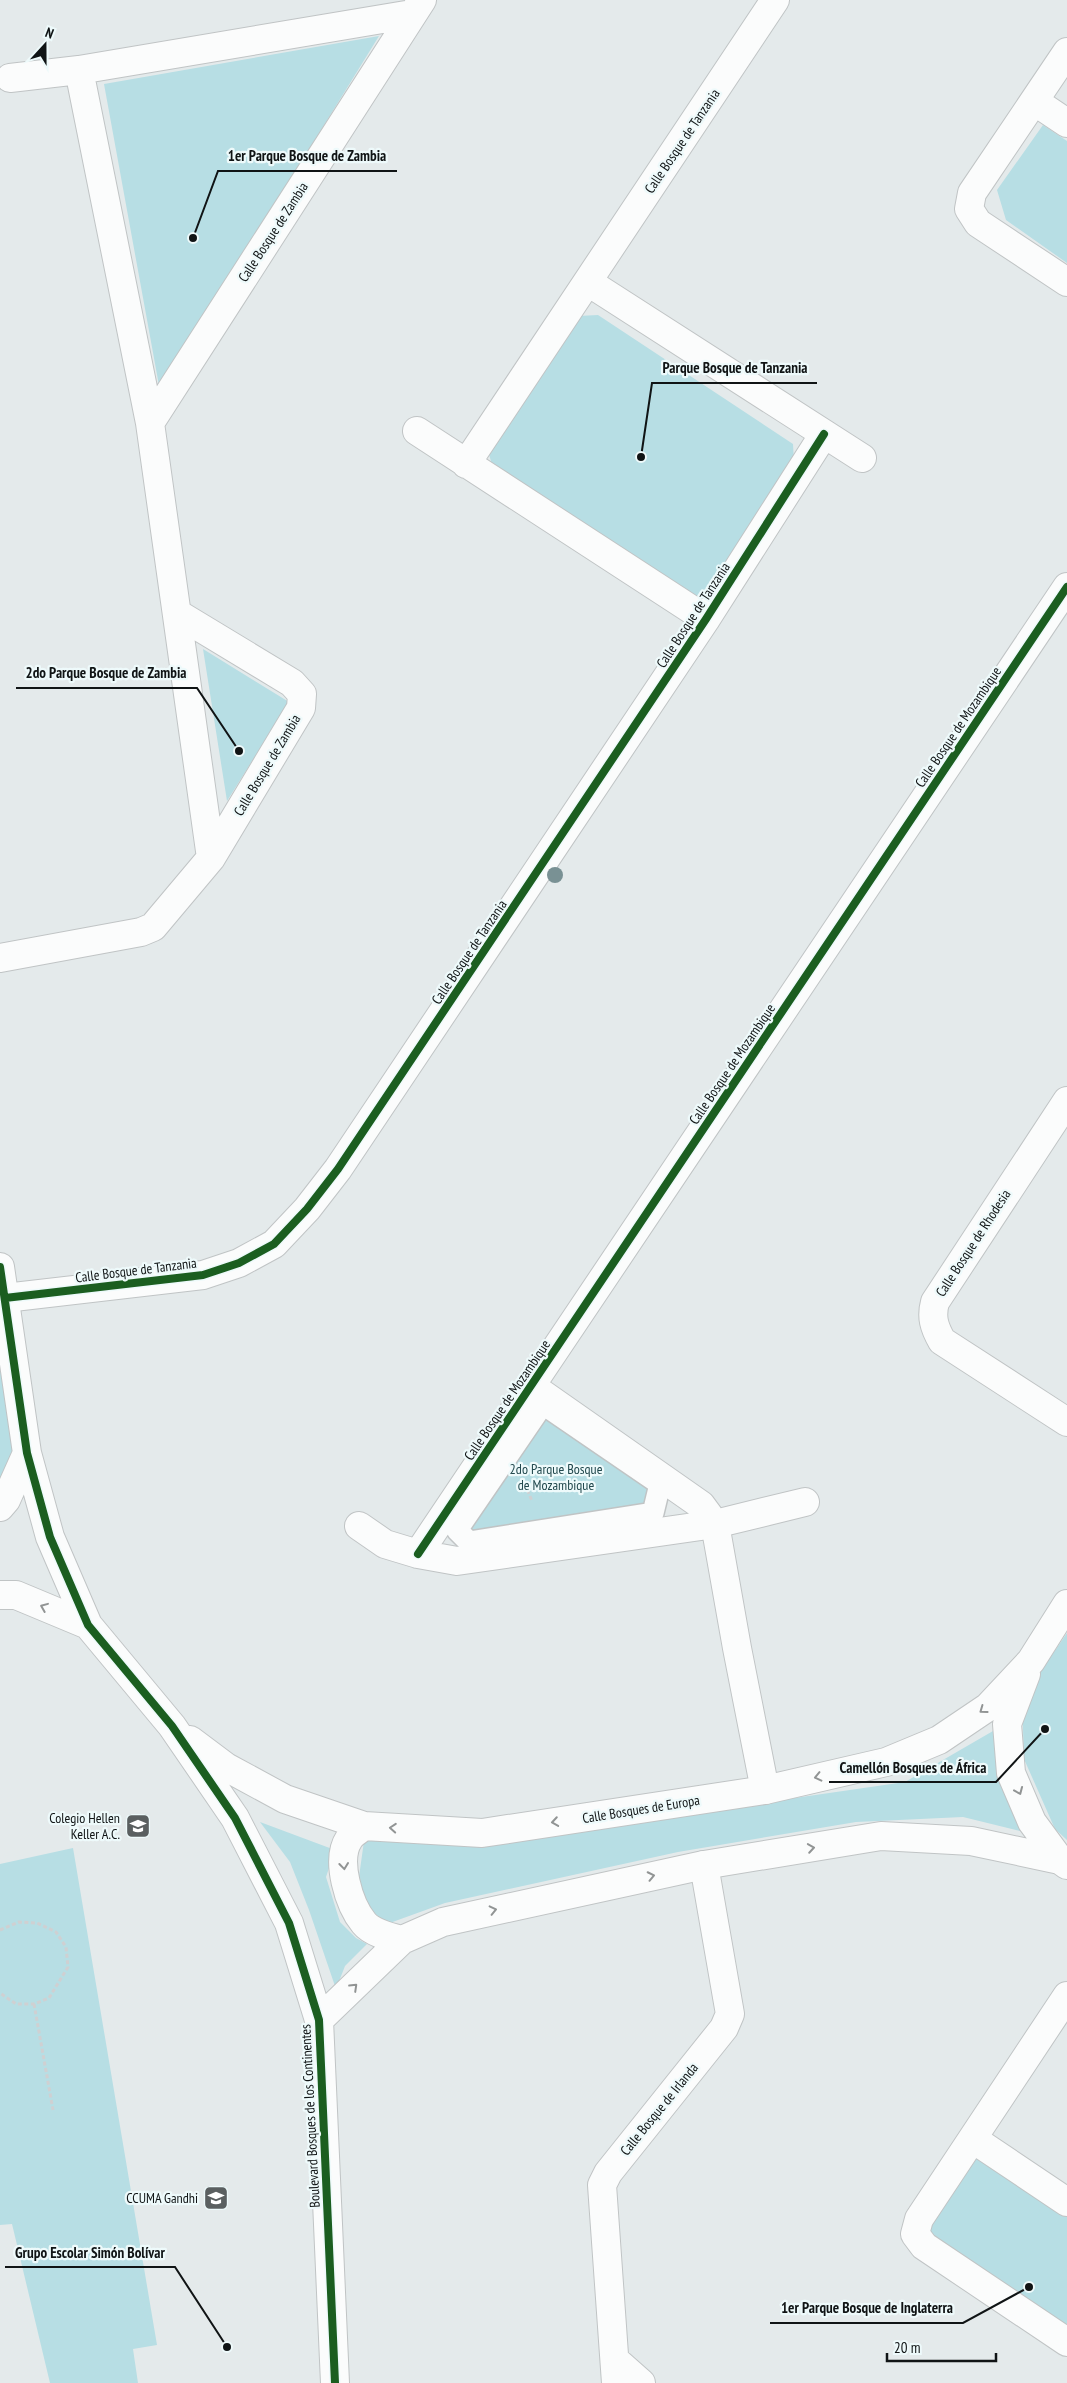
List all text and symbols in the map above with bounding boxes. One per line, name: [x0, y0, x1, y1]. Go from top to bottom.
north arrow: [20, 20, 70, 70]
text: N: [43, 23, 56, 43]
street label: Calle Bosque de Tanzania: [640, 85, 724, 197]
callout: 1er Parque Bosque de Zambia: [218, 141, 397, 171]
text: 1er Parque Bosque de Zambia: [228, 146, 386, 165]
street label: Calle Bosque de Zambia: [234, 179, 312, 285]
callout: Parque Bosque de Tanzania: [652, 353, 817, 383]
text: Parque Bosque de Tanzania: [662, 358, 808, 377]
street label: Calle Bosque de Tanzania: [652, 559, 734, 671]
callout: 2do Parque Bosque de Zambia: [16, 658, 197, 688]
text: 2do Parque Bosque de Zambia: [26, 663, 186, 682]
street label: Calle Bosque de Mozambique: [911, 663, 1005, 791]
street label: Calle Bosque de Zambia: [230, 711, 304, 819]
street label: Calle Bosque de Tanzania: [427, 896, 511, 1008]
street label: Calle Bosque de Mozambique: [685, 1000, 779, 1128]
street label: Calle Bosque de Rhodesia: [932, 1186, 1014, 1300]
street label: Calle Bosque de Tanzania: [74, 1254, 198, 1286]
street label: Calle Bosque de Mozambique: [460, 1336, 554, 1464]
park label: 2do Parque Bosque de Mozambique: [510, 1460, 603, 1494]
one-way arrow: [41, 1603, 49, 1613]
one-way arrow: [979, 1704, 989, 1713]
callout: Camellón Bosques de África: [829, 1752, 996, 1782]
text: Camellón Bosques de África: [840, 1758, 986, 1777]
one-way arrow: [814, 1772, 823, 1782]
one-way arrow: [1012, 1786, 1023, 1795]
street label: Calle Bosques de Europa: [581, 1791, 701, 1827]
place label: Colegio Hellen Keller A.C.: [49, 1809, 120, 1843]
school or university icon: Colegio Hellen Keller A.C.: [125, 1813, 151, 1839]
one-way arrow: [550, 1816, 558, 1827]
one-way arrow: [389, 1822, 397, 1833]
one-way arrow: [807, 1843, 816, 1853]
one-way arrow: [338, 1863, 349, 1871]
one-way arrow: [647, 1871, 656, 1882]
one-way arrow: [488, 1905, 497, 1916]
one-way arrow: [348, 1984, 357, 1993]
street label: Boulevard Bosques de los Continentes: [296, 2024, 324, 2208]
street label: Calle Bosque de Irlanda: [616, 2059, 702, 2159]
school or university icon: CCUMA Gandhi: [203, 2185, 229, 2211]
place label: CCUMA Gandhi: [126, 2189, 198, 2207]
callout: Grupo Escolar Simón Bolívar: [5, 2237, 175, 2267]
text: Grupo Escolar Simón Bolívar: [15, 2243, 166, 2262]
callout: 1er Parque Bosque de Inglaterra: [770, 2293, 963, 2323]
text: 1er Parque Bosque de Inglaterra: [781, 2298, 953, 2317]
scale bar: [887, 2330, 996, 2362]
text: 20 m: [894, 2338, 920, 2357]

